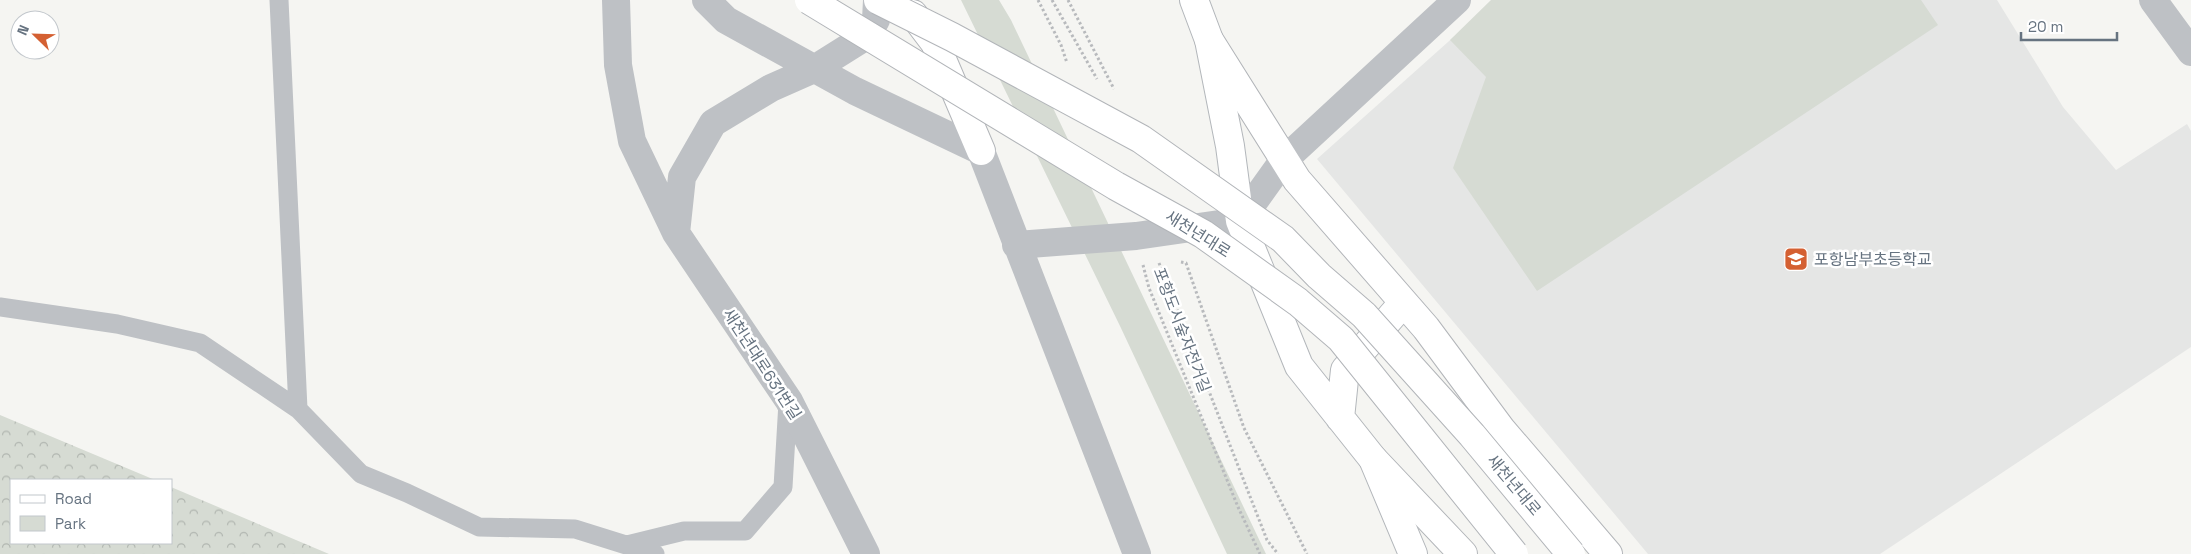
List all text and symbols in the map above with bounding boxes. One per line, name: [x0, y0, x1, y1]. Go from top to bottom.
north arrow: [10, 10, 60, 60]
scale bar: [2021, 10, 2117, 42]
text: 20 m: [2028, 17, 2063, 36]
text: N: [13, 22, 33, 38]
street label: 새천년대로: [1161, 206, 1235, 263]
school or university icon: 포항남부초등학교: [1783, 246, 1809, 272]
place label: 포항남부초등학교: [1814, 249, 1932, 270]
street label: 포항도시숲자전거길: [1148, 264, 1216, 396]
street label: 새천년대로631번길: [718, 304, 806, 424]
street label: 새천년대로: [1482, 450, 1546, 520]
legend: [10, 479, 172, 544]
text: Road: [55, 489, 92, 508]
text: Park: [55, 514, 86, 533]

